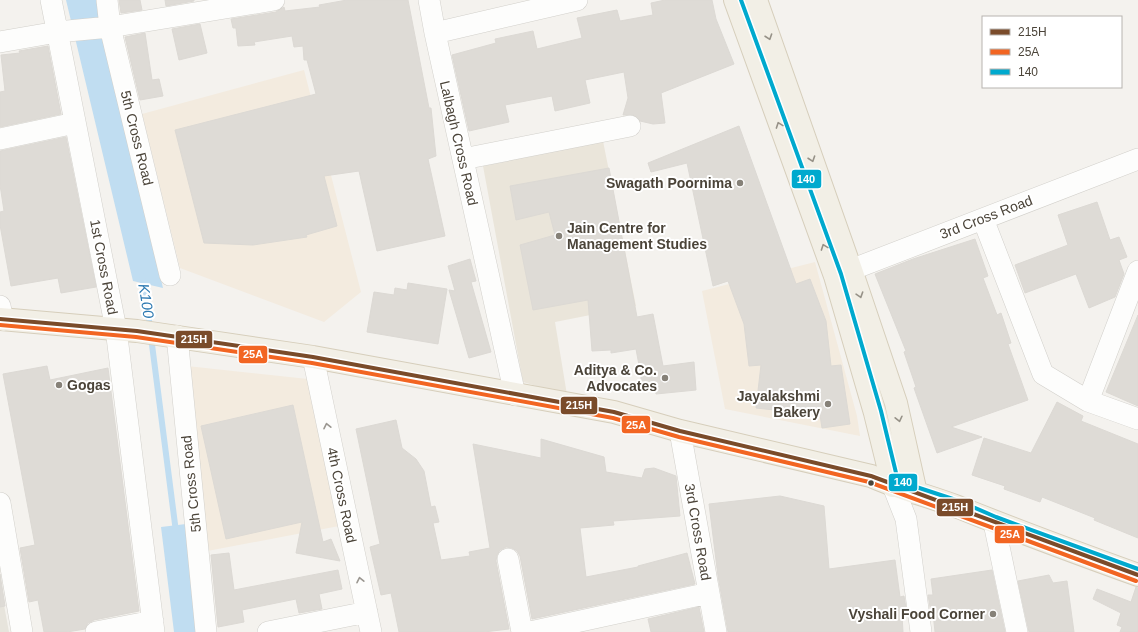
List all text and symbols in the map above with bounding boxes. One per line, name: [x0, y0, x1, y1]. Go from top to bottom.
legend: [982, 16, 1122, 88]
text: 215H: [1018, 25, 1047, 39]
one-way arrow: [765, 33, 773, 40]
text: 25A: [1018, 45, 1039, 59]
text: 140: [1018, 65, 1038, 79]
street label: Lalbagh Cross Road: [437, 79, 481, 207]
street label: 5th Cross Road: [117, 89, 157, 187]
one-way arrow: [776, 122, 784, 129]
one-way arrow: [808, 156, 816, 163]
line badge: 140: [791, 169, 822, 189]
text: 140: [797, 173, 815, 185]
place label: Swagath Poornima: [606, 175, 732, 191]
marker: Swagath Poornima: [735, 178, 745, 188]
street label: 3rd Cross Road: [937, 192, 1035, 242]
street label: 1st Cross Road: [87, 218, 121, 316]
place label: Jain Centre for Management Studies: [567, 220, 707, 252]
marker: Jain Centre for Management Studies: [554, 231, 564, 241]
one-way arrow: [820, 244, 829, 251]
water label: K100: [135, 282, 158, 320]
one-way arrow: [855, 292, 864, 299]
line badge: 215H: [175, 330, 213, 349]
text: 215H: [181, 333, 207, 345]
line badge: 25A: [238, 345, 268, 364]
text: 25A: [243, 348, 263, 360]
place label: Aditya & Co. Advocates: [574, 362, 657, 394]
marker: Aditya & Co. Advocates: [660, 373, 670, 383]
place label: Gogas: [67, 377, 111, 393]
marker: Gogas: [54, 380, 64, 390]
place label: Jayalakshmi Bakery: [737, 388, 820, 420]
line badge: 215H: [560, 396, 598, 415]
text: 215H: [566, 399, 592, 411]
marker: Jayalakshmi Bakery: [823, 399, 833, 409]
line badge: 25A: [621, 415, 651, 434]
one-way arrow: [895, 416, 903, 422]
text: 25A: [626, 419, 646, 431]
one-way arrow: [324, 422, 332, 429]
street label: 5th Cross Road: [178, 435, 204, 533]
street label: 4th Cross Road: [324, 446, 360, 544]
line badge: 140: [888, 473, 918, 492]
text: 140: [894, 476, 912, 488]
unlabelled marker: [866, 478, 876, 488]
street label: 3rd Cross Road: [682, 482, 714, 582]
line badge: 215H: [936, 498, 974, 517]
text: 215H: [942, 501, 968, 513]
line badge: 25A: [994, 525, 1025, 544]
text: 25A: [1000, 528, 1020, 540]
one-way arrow: [356, 577, 365, 583]
place label: Vyshali Food Corner: [849, 606, 986, 622]
marker: Vyshali Food Corner: [988, 609, 998, 619]

